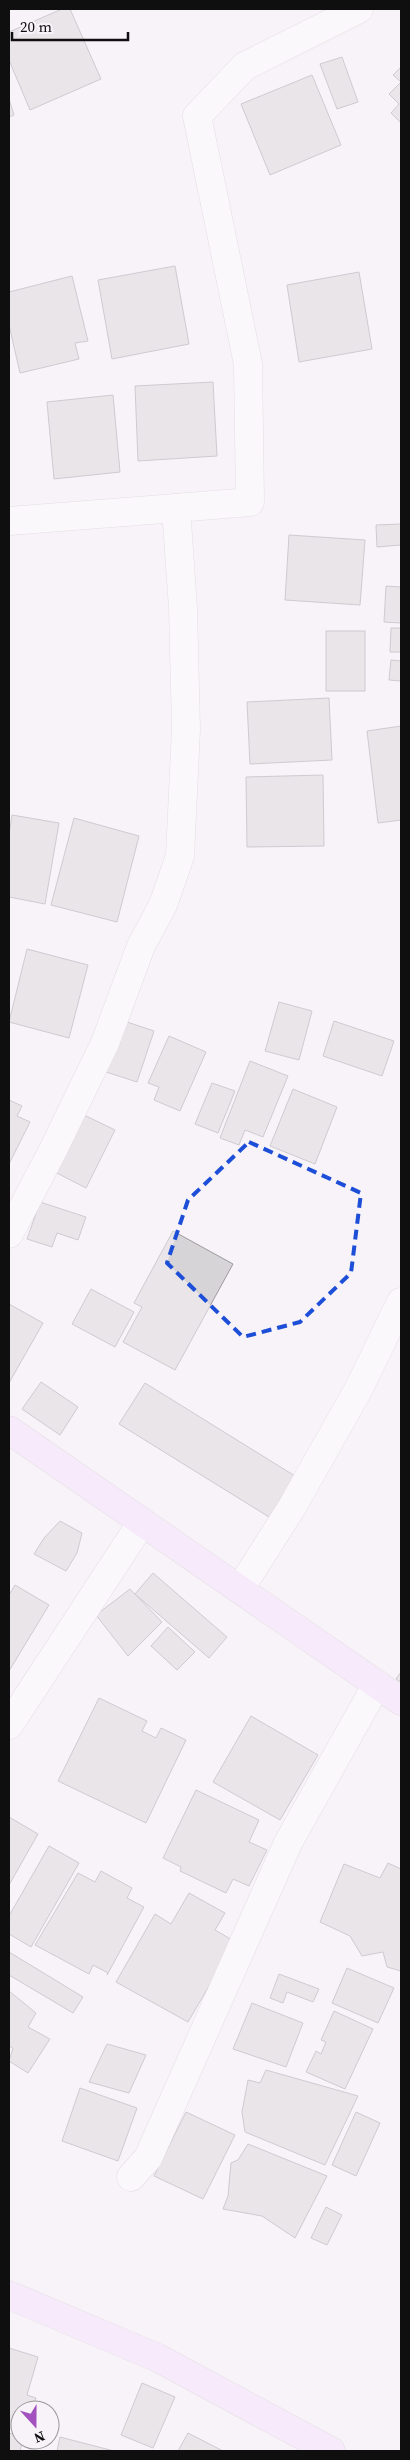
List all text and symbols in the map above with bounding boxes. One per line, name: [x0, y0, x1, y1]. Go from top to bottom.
scale bar: [12, 10, 129, 42]
text: 20 m: [20, 16, 52, 37]
north arrow: [10, 2400, 60, 2450]
text: N: [31, 2426, 48, 2448]

